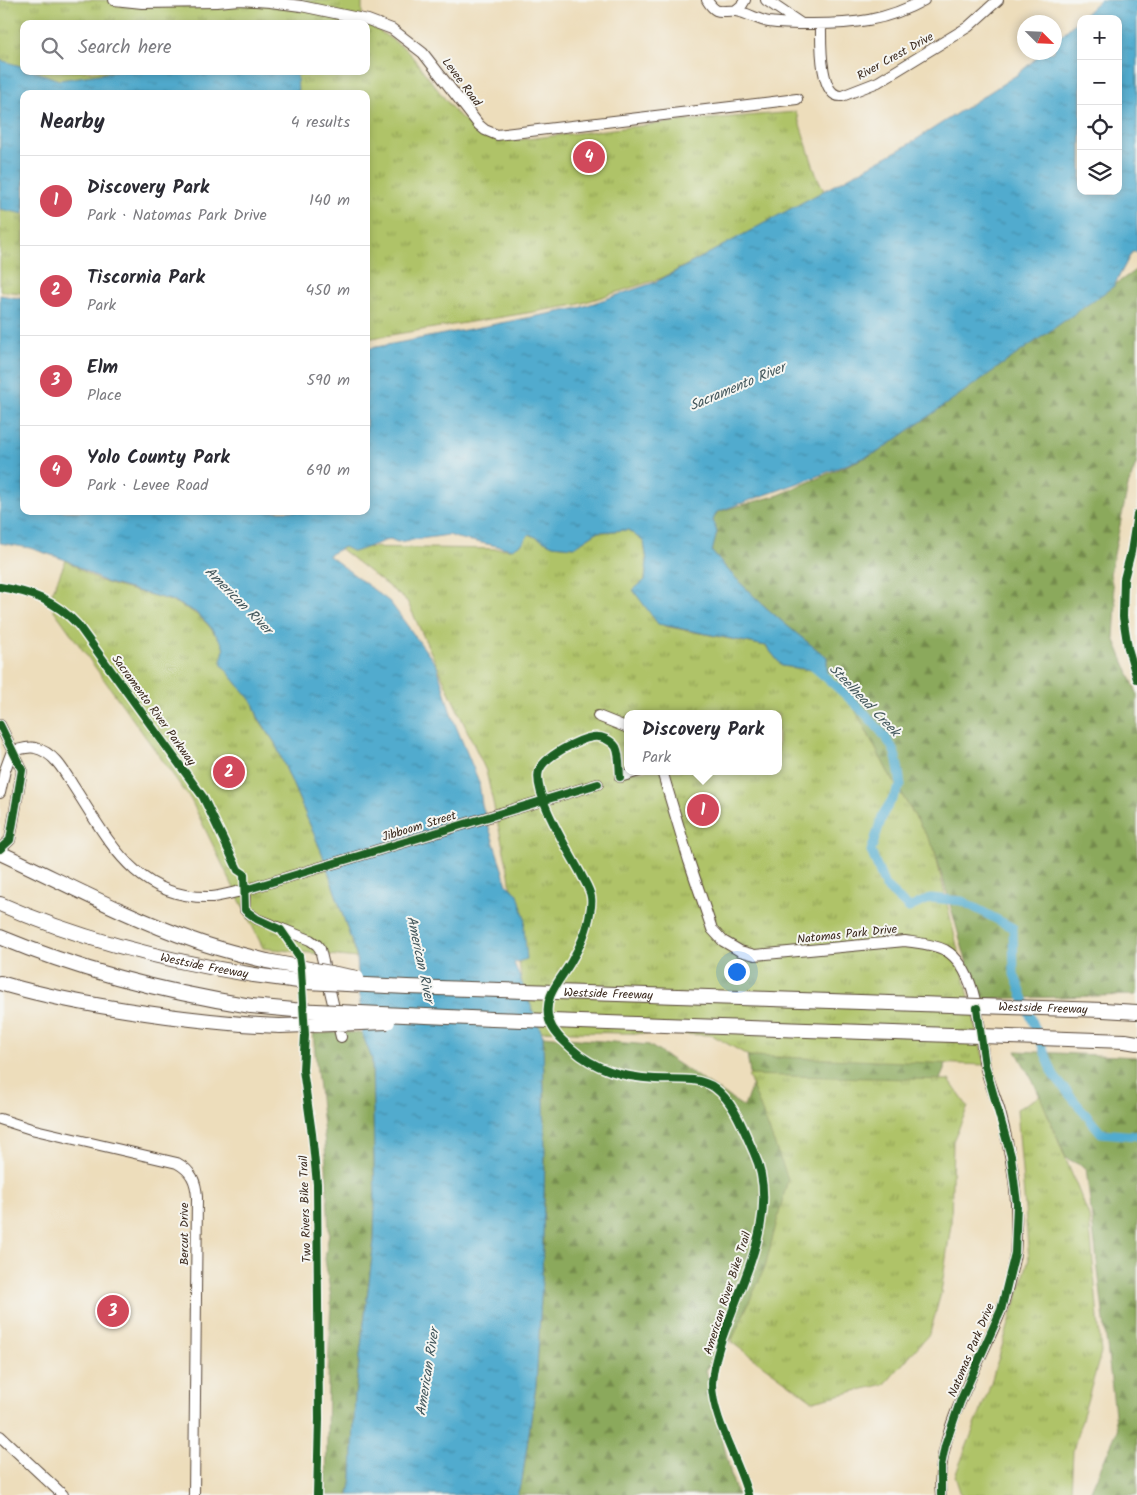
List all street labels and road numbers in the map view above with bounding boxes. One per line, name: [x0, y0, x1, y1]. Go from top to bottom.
street label: River Crest Drive: [853, 27, 938, 85]
street label: Levee Road: [437, 54, 487, 111]
street label: Sacramento River Parkway: [107, 651, 201, 770]
street label: Jibboom Street: [380, 806, 459, 847]
street label: Natomas Park Drive: [796, 920, 899, 949]
street label: Westside Freeway: [158, 948, 250, 984]
street label: Westside Freeway: [563, 983, 654, 1005]
street label: Westside Freeway: [998, 998, 1088, 1019]
street label: Two Rivers Bike Trail: [294, 1155, 317, 1263]
street label: Bercut Drive: [175, 1202, 194, 1265]
street label: American River Bike Trail: [699, 1229, 756, 1357]
street label: Natomas Park Drive: [943, 1300, 1000, 1400]

